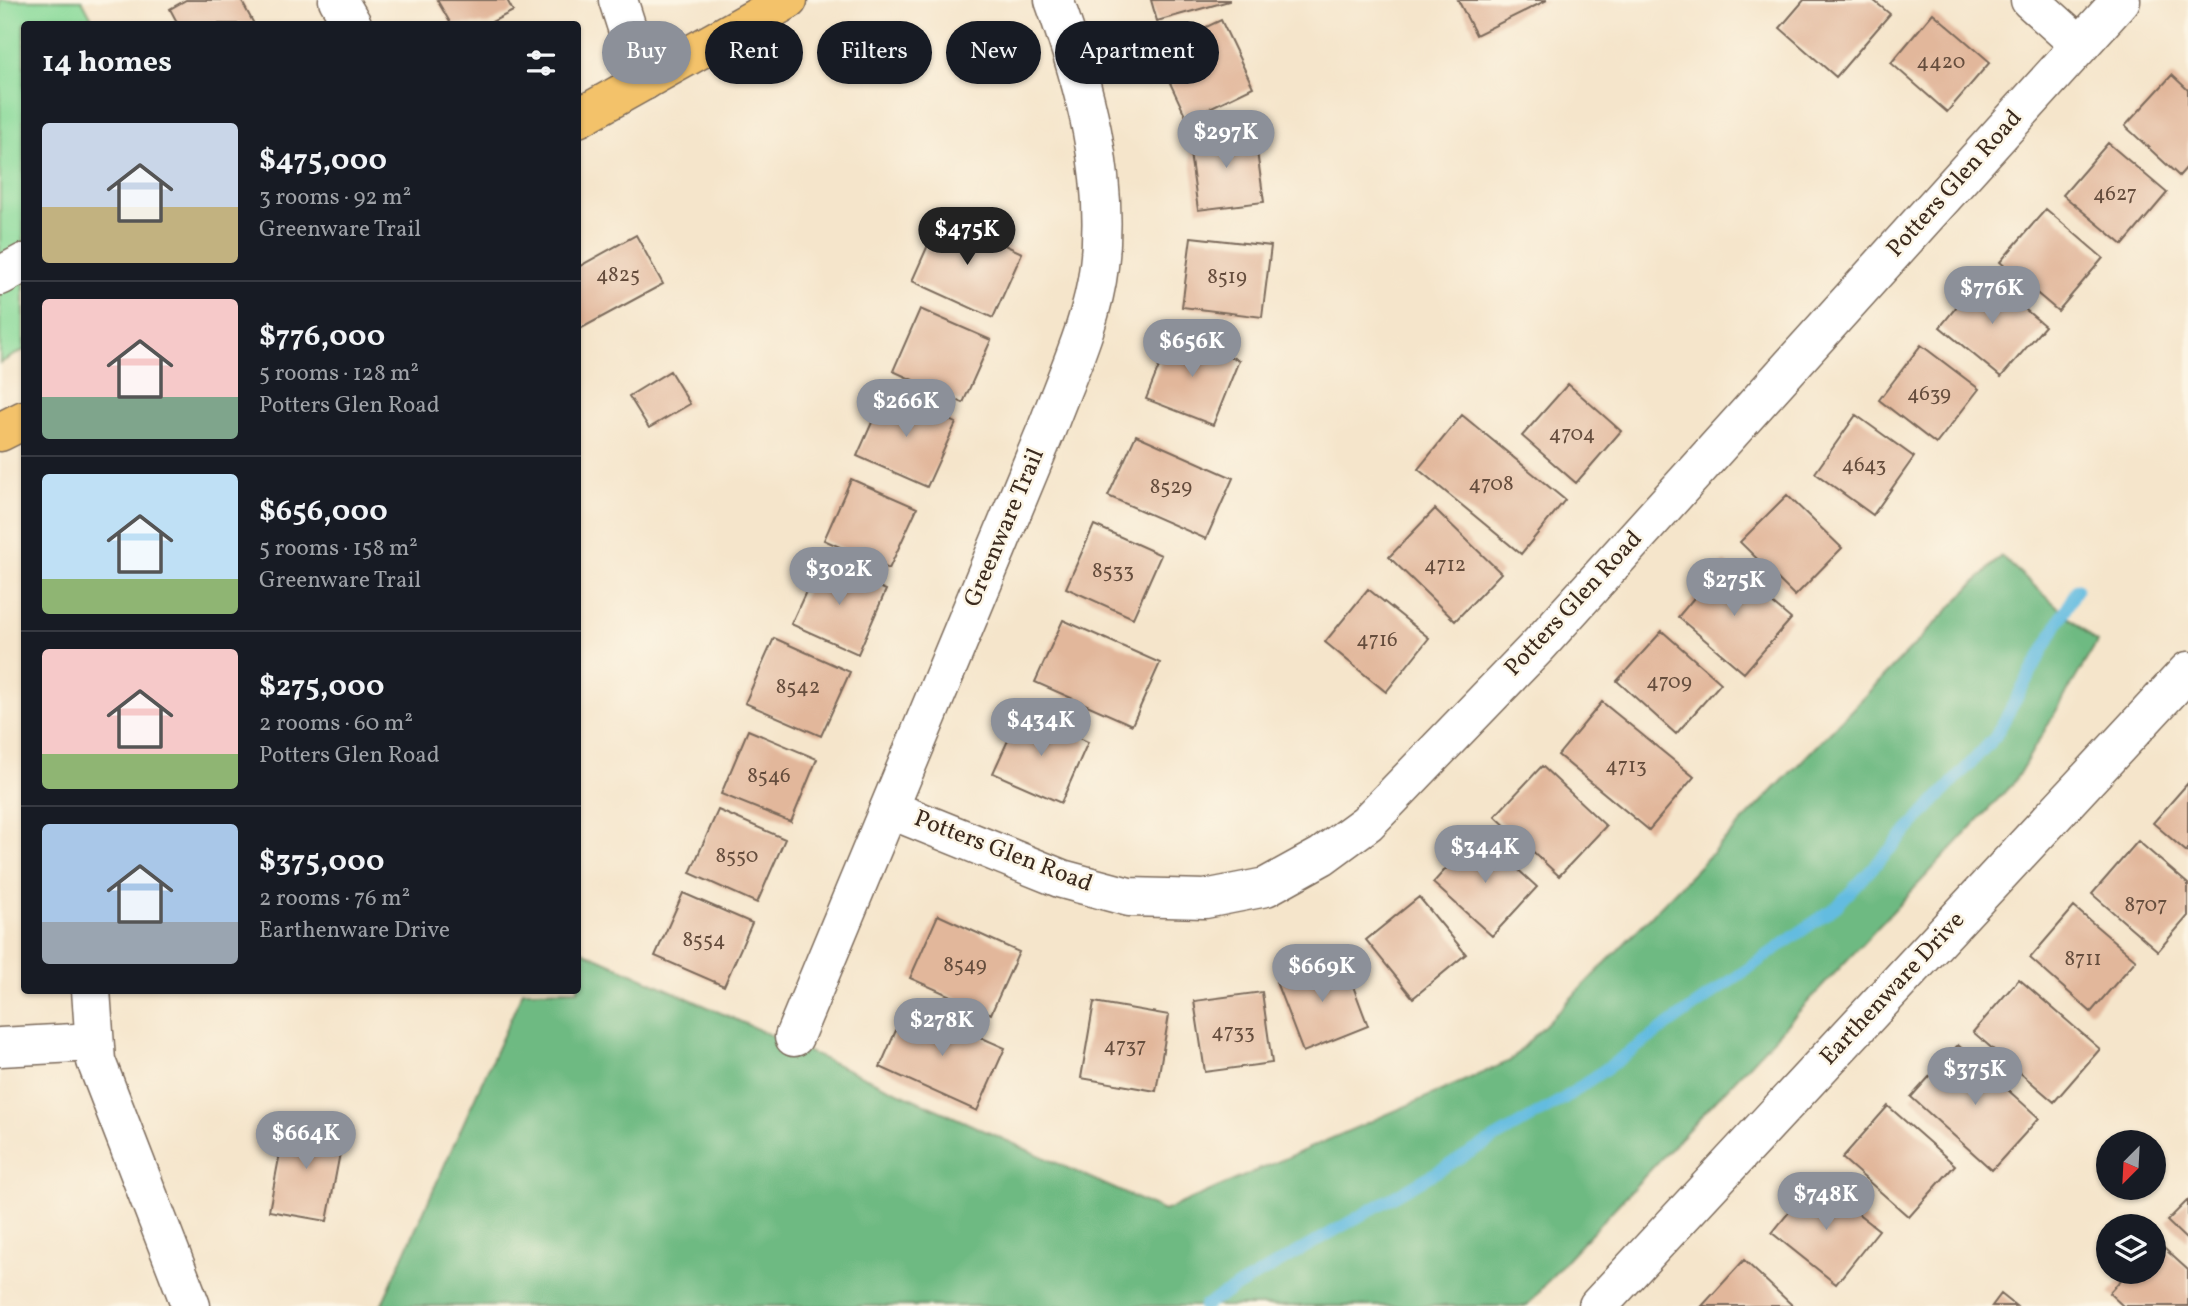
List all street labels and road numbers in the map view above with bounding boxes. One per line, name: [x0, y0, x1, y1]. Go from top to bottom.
street label: Potters Glen Road: [1879, 103, 2031, 265]
street label: Greenware Trail: [956, 443, 1054, 613]
street label: Potters Glen Road: [1497, 523, 1651, 685]
street label: Potters Glen Road: [909, 802, 1097, 902]
street label: Earthenware Drive: [1813, 905, 1973, 1073]

